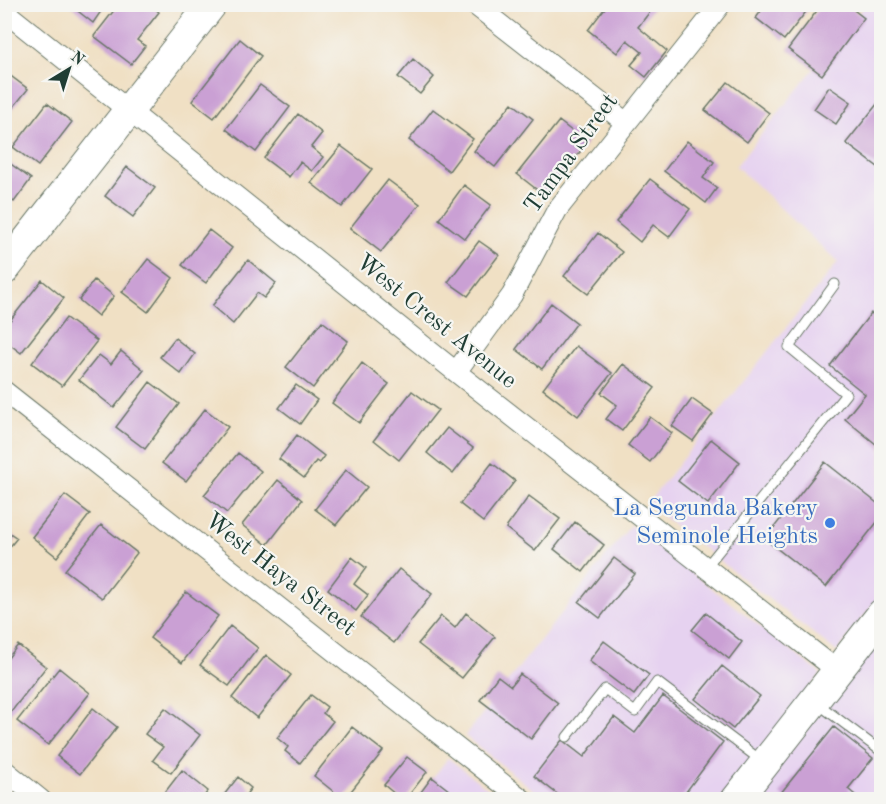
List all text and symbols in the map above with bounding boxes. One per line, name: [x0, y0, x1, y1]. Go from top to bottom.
north arrow: [39, 39, 99, 99]
text: N: [67, 49, 87, 69]
street label: Tampa Street: [521, 90, 623, 218]
street label: West Crest Avenue: [351, 250, 521, 394]
place label: La Segunda Bakery Seminole Heights: [613, 497, 818, 549]
street label: West Haya Street: [200, 509, 360, 641]
marker: La Segunda Bakery Seminole Heights: [823, 516, 837, 530]

